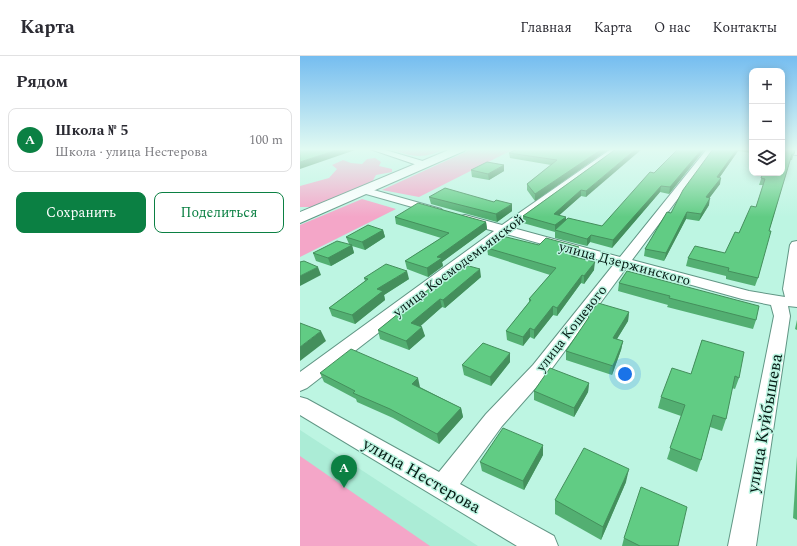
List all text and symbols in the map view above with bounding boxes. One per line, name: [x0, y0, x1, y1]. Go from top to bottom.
text: Карта: [20, 13, 75, 42]
text: Главная: [520, 17, 572, 38]
text: Карта: [594, 17, 632, 38]
text: О нас: [654, 17, 691, 38]
text: Контакты: [713, 17, 777, 38]
map controls: [749, 68, 785, 176]
button: +: [749, 68, 785, 104]
text: Рядом: [16, 69, 68, 95]
button: −: [749, 104, 785, 140]
text: Школа № 5: [55, 119, 129, 142]
text: A: [25, 130, 35, 150]
text: 100 m: [249, 130, 283, 150]
button: layers: [749, 140, 785, 176]
text: Школа · улица Нестерова: [55, 142, 208, 162]
button: Сохранить: [16, 192, 146, 233]
button: Поделиться: [154, 192, 284, 233]
street label: улица Космодемьянской: [387, 209, 528, 323]
street label: улица Дзержинского: [556, 236, 693, 291]
street label: улица Кошевого: [530, 280, 612, 377]
street label: улица Куйбышева: [740, 351, 790, 496]
your location: [615, 364, 635, 384]
street label: улица Нестерова: [357, 431, 486, 521]
pin: A: [331, 455, 357, 488]

